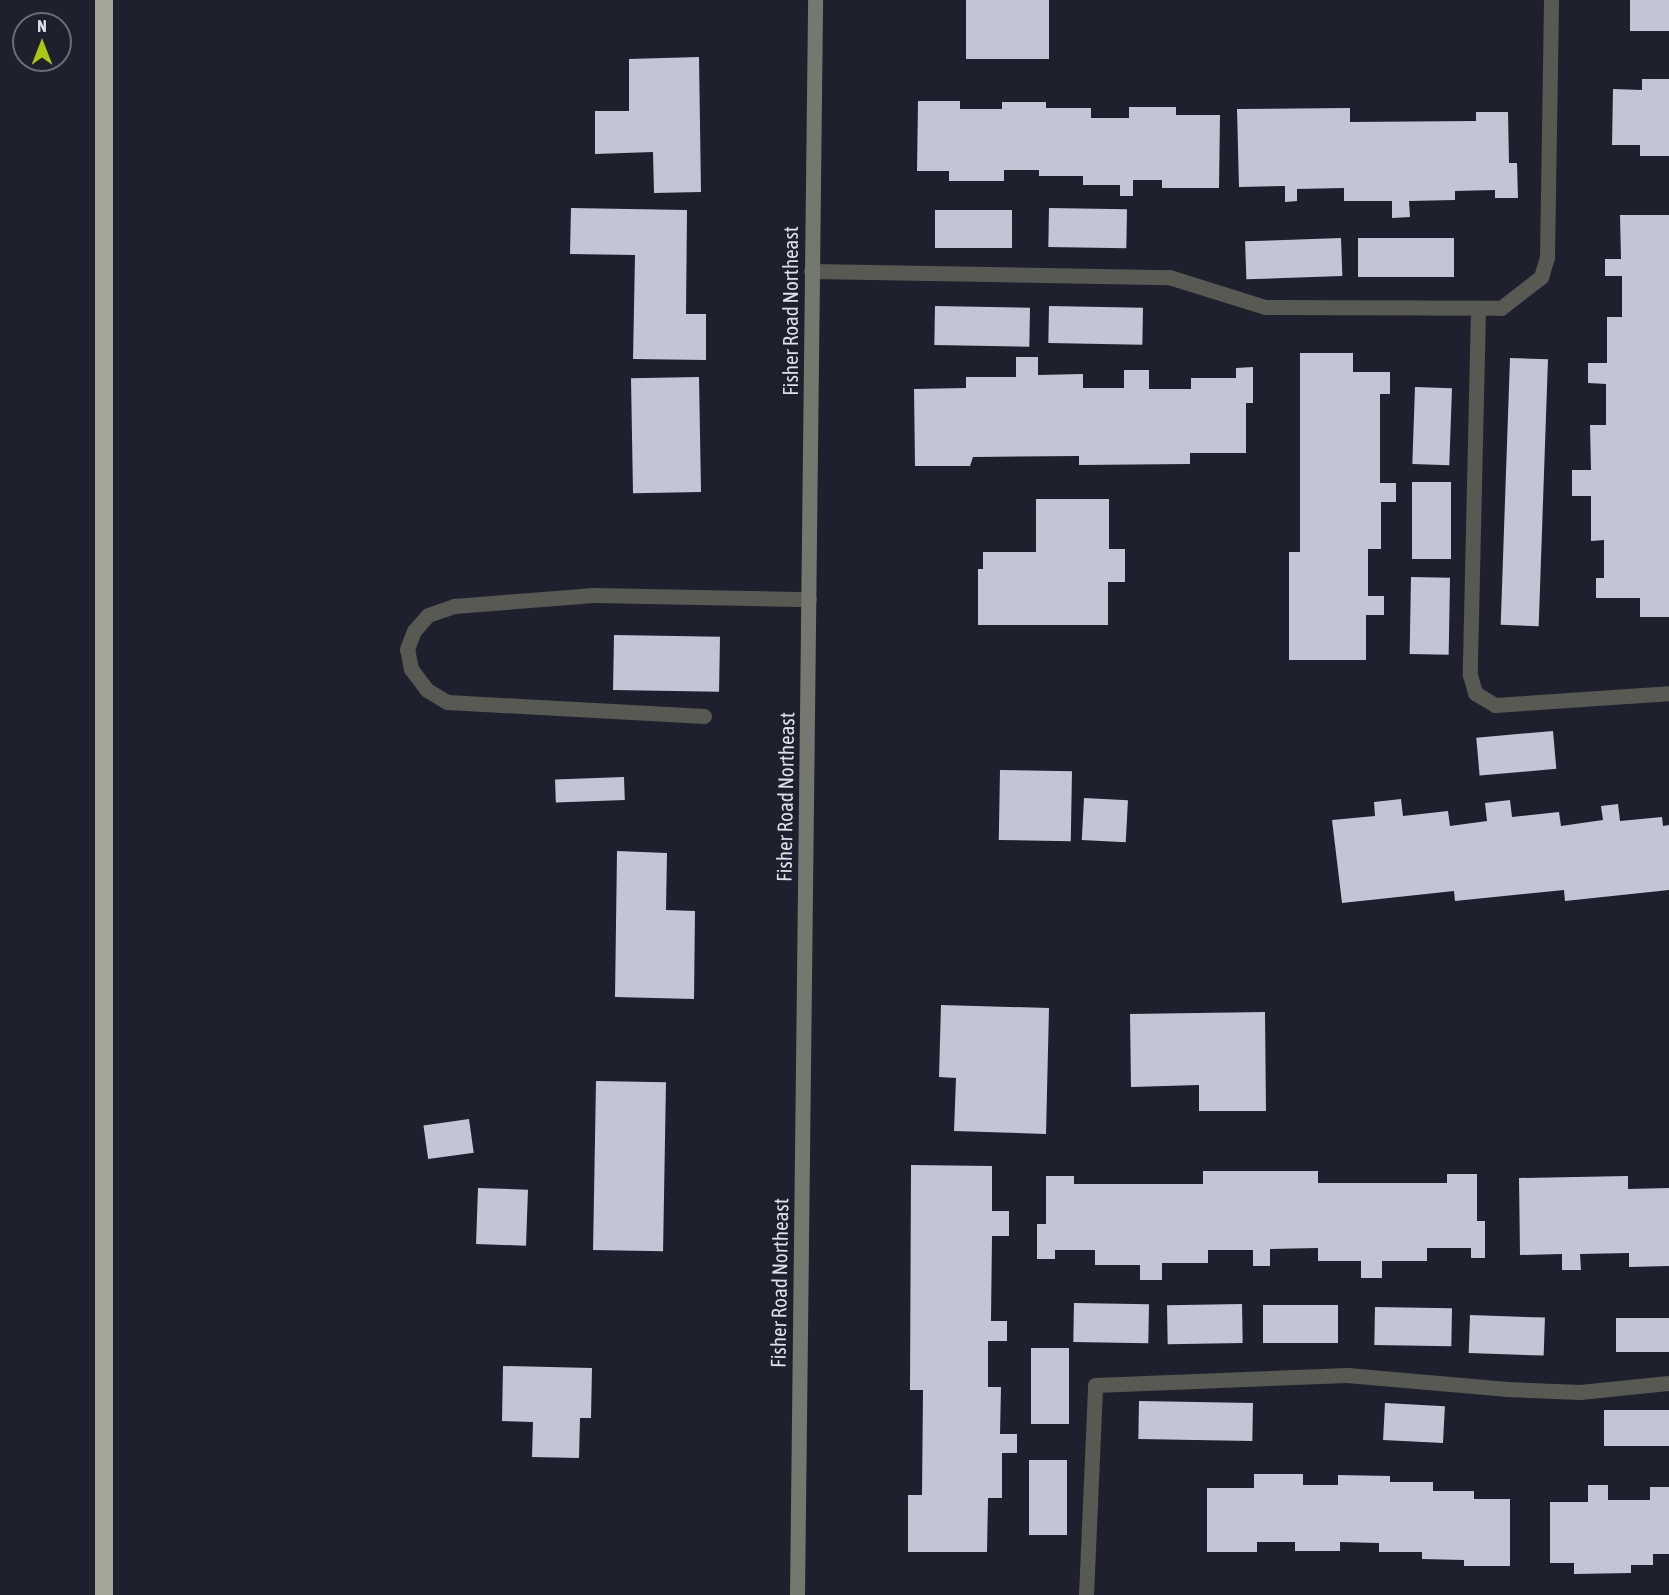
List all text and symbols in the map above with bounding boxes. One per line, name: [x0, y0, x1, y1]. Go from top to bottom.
north arrow: [12, 12, 72, 72]
text: N: [37, 17, 47, 35]
street label: Fisher Road Northeast: [777, 226, 803, 396]
street label: Fisher Road Northeast: [771, 712, 799, 882]
street label: Fisher Road Northeast: [765, 1198, 793, 1368]

